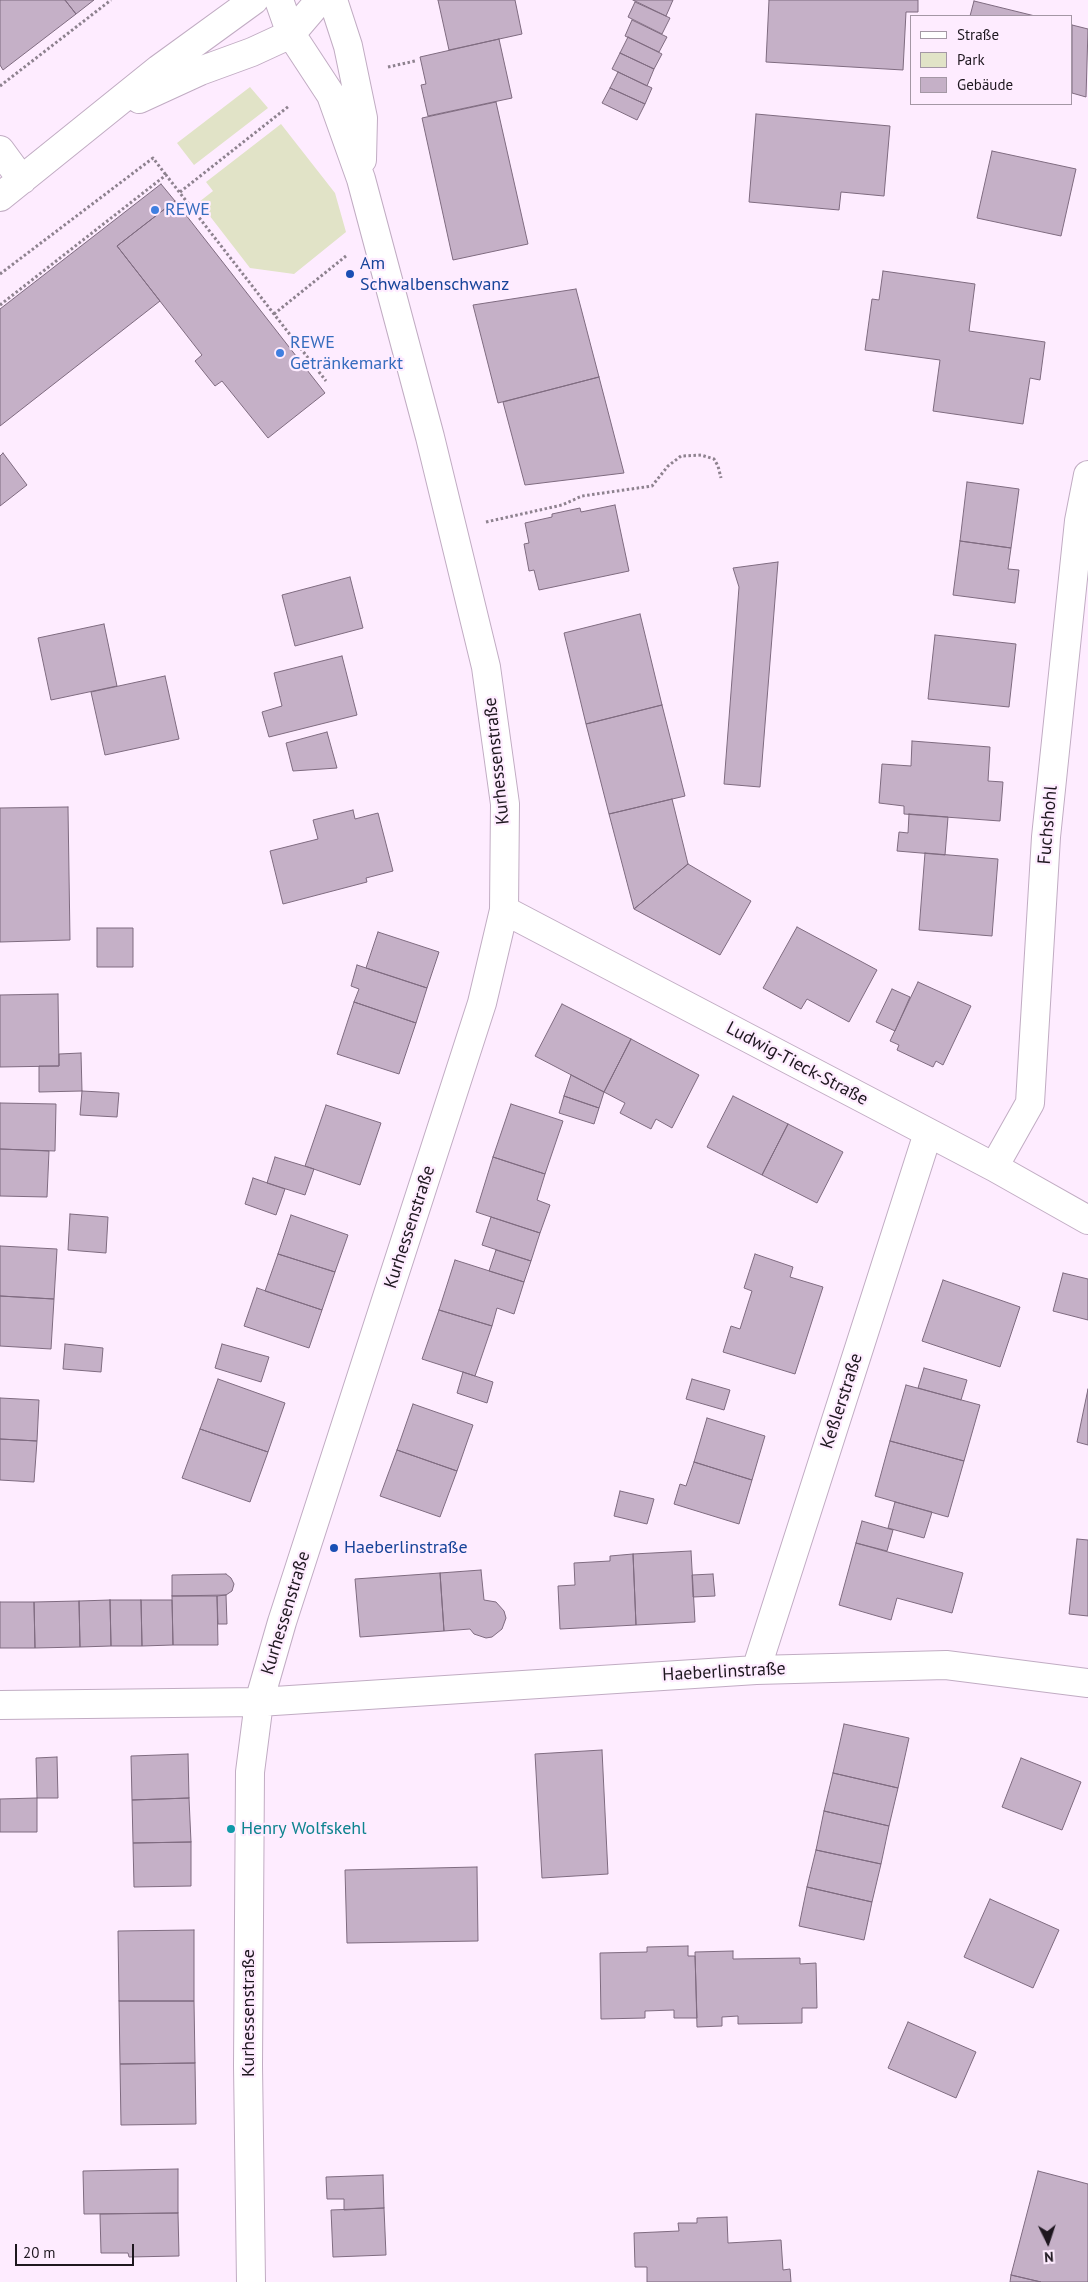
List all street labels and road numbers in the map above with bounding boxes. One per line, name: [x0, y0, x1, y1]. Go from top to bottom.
street label: Kurhessenstraße: [480, 696, 514, 826]
street label: Fuchshohl: [1034, 785, 1062, 865]
street label: Ludwig-Tieck-Straße: [722, 1017, 872, 1111]
street label: Kurhessenstraße: [380, 1163, 440, 1291]
street label: Keßlerstraße: [816, 1351, 868, 1451]
street label: Kurhessenstraße: [257, 1549, 315, 1677]
street label: Haeberlinstraße: [662, 1658, 786, 1686]
street label: Kurhessenstraße: [238, 1949, 260, 2077]

